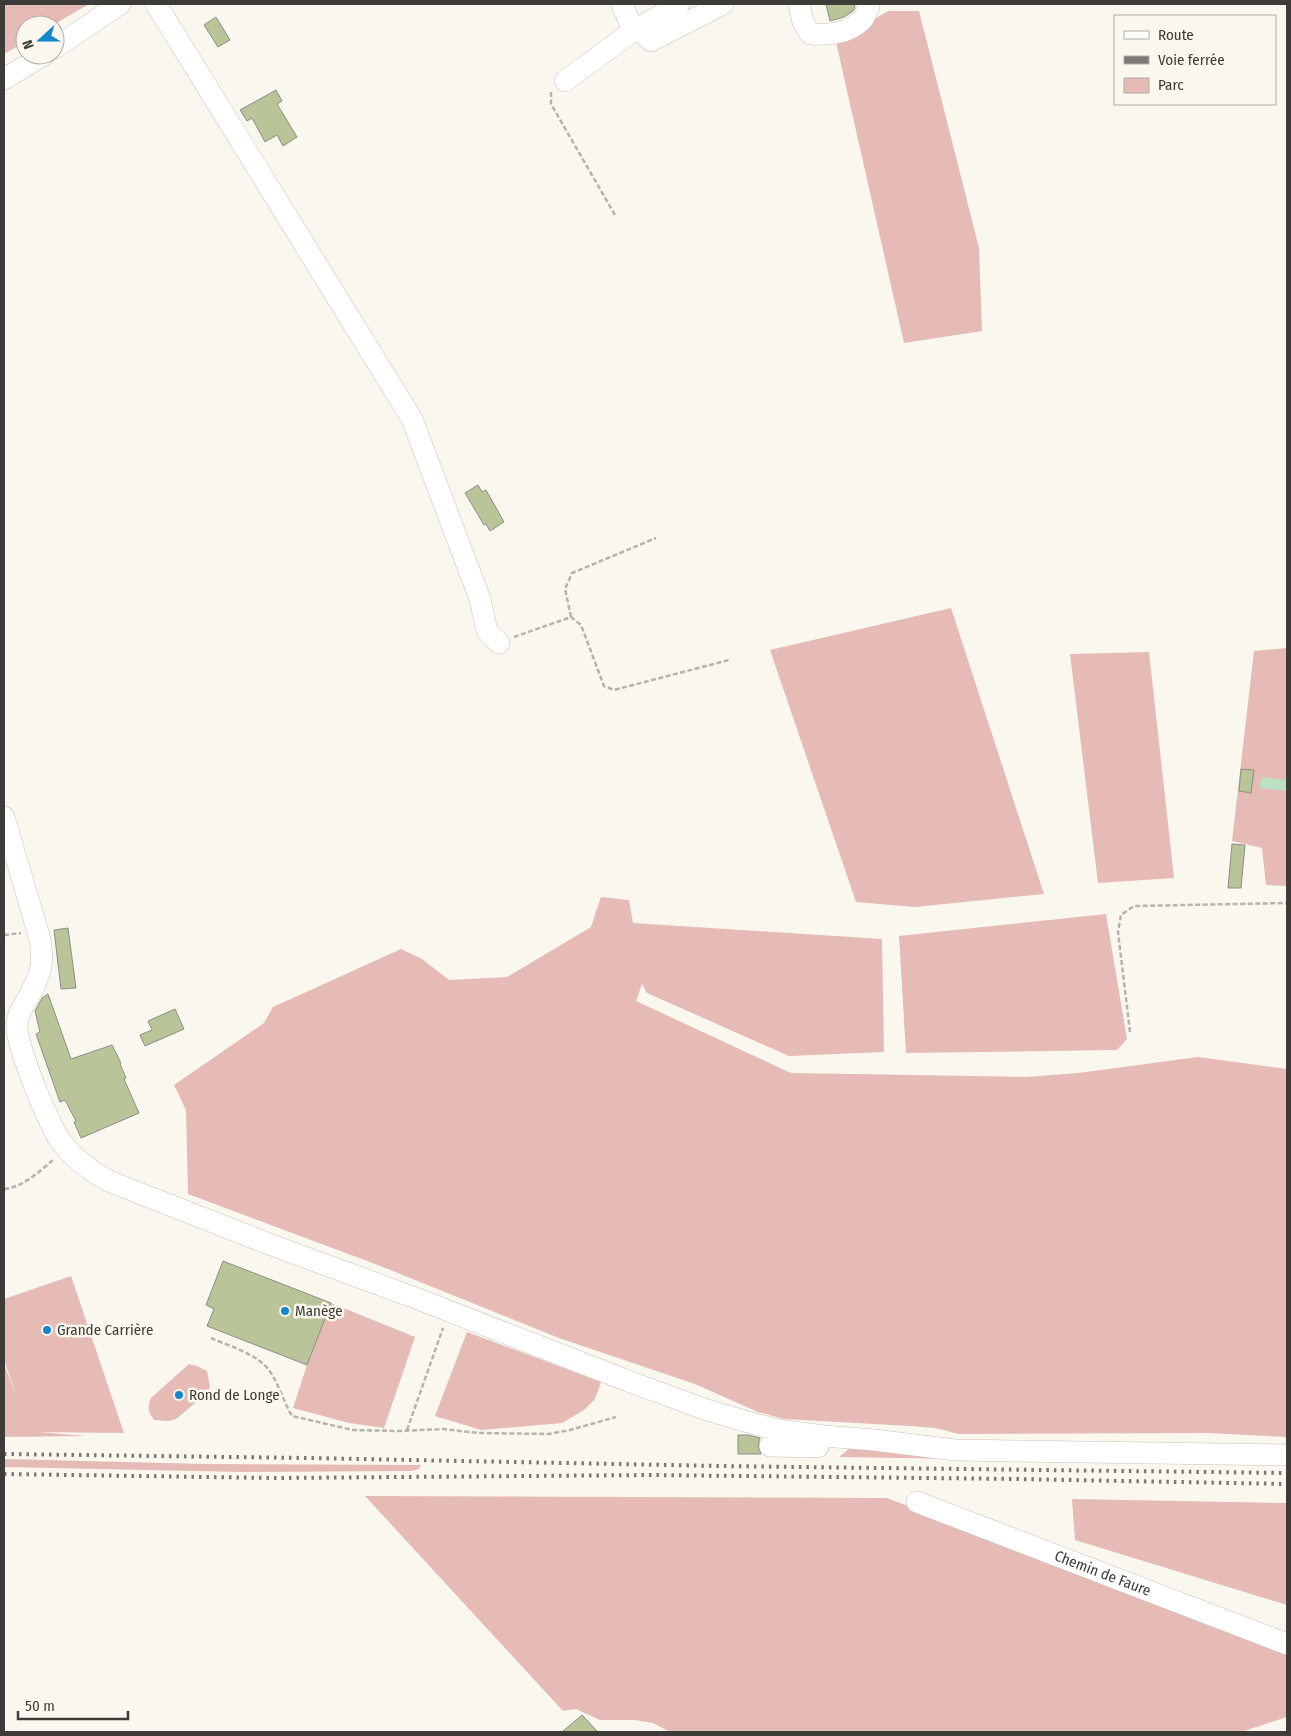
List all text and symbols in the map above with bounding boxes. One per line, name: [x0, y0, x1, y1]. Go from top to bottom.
north arrow: [15, 15, 65, 65]
legend: [1114, 15, 1276, 105]
text: Route: [1158, 26, 1194, 44]
text: N: [19, 38, 38, 51]
text: Voie ferrée: [1158, 51, 1225, 69]
text: Parc: [1158, 76, 1184, 94]
place label: Manège: [295, 1302, 343, 1320]
marker: Manège: [279, 1305, 291, 1317]
place label: Grande Carrière: [57, 1321, 153, 1339]
marker: Grande Carrière: [41, 1324, 53, 1336]
place label: Rond de Longe: [189, 1386, 280, 1404]
marker: Rond de Longe: [173, 1389, 185, 1401]
street label: Chemin de Faure: [1052, 1547, 1153, 1600]
scale bar: [18, 1688, 128, 1720]
text: 50 m: [25, 1697, 55, 1715]

